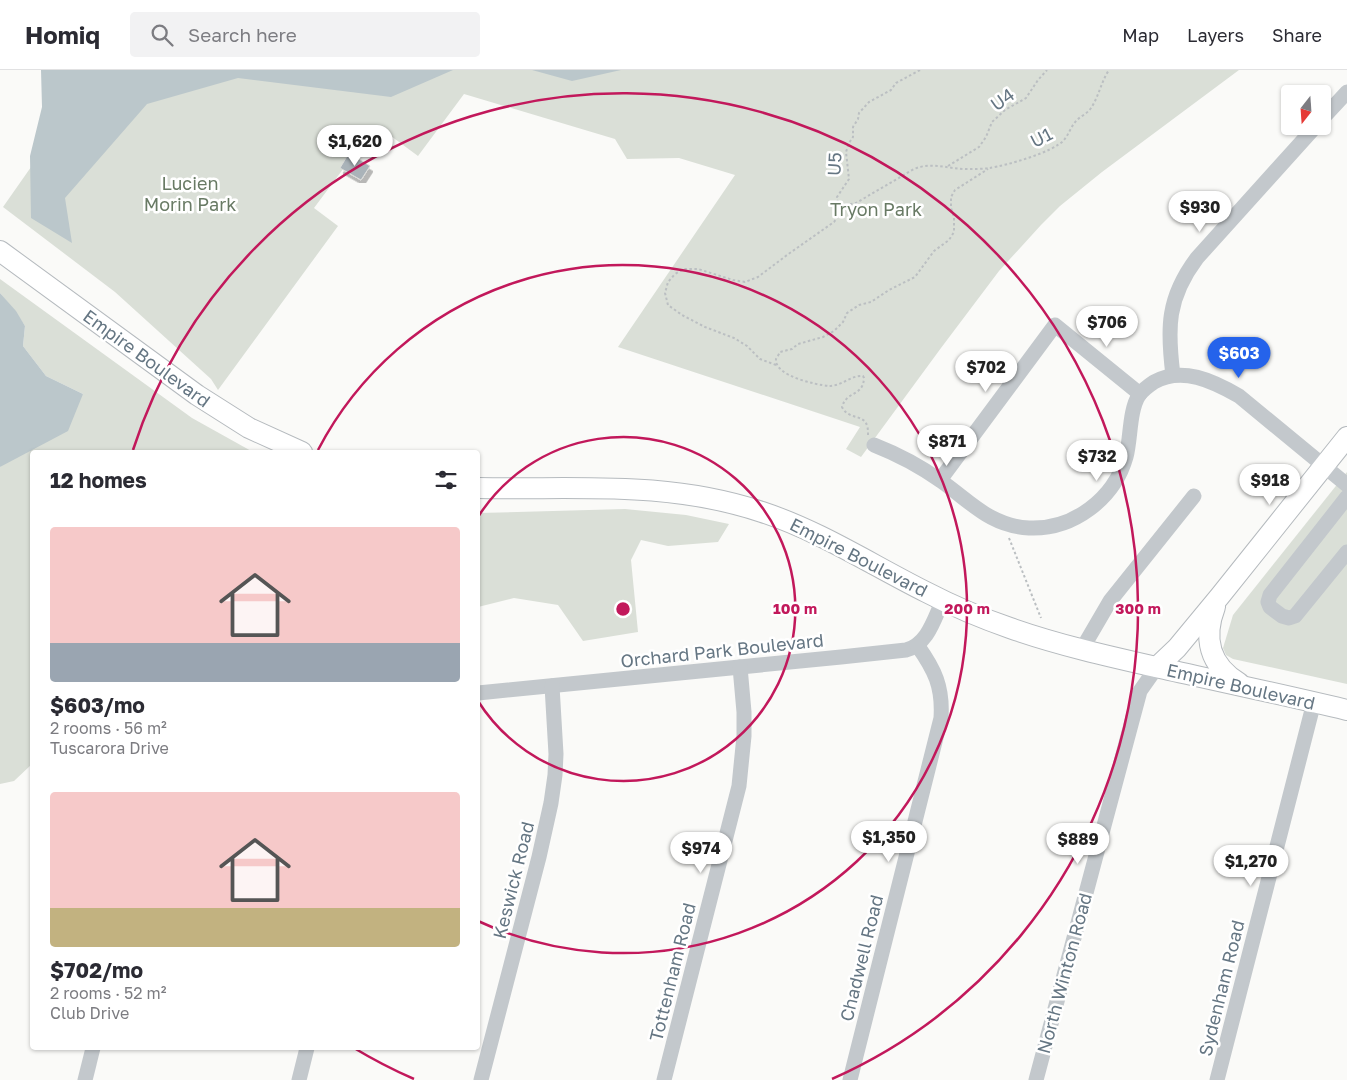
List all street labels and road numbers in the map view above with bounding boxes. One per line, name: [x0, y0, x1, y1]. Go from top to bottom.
street label: U4: [986, 83, 1018, 115]
street label: U1: [1026, 122, 1056, 152]
street label: U5: [822, 152, 846, 176]
street label: Empire Boulevard: [79, 305, 215, 411]
street label: Empire Boulevard: [786, 513, 932, 601]
street label: Orchard Park Boulevard: [619, 628, 825, 672]
street label: Empire Boulevard: [1165, 658, 1317, 714]
street label: Keswick Road: [488, 819, 538, 941]
street label: North Winton Road: [1032, 890, 1096, 1056]
street label: Chadwell Road: [835, 893, 887, 1023]
street label: Tottenham Road: [644, 901, 700, 1043]
street label: Sydenham Road: [1193, 918, 1249, 1058]

